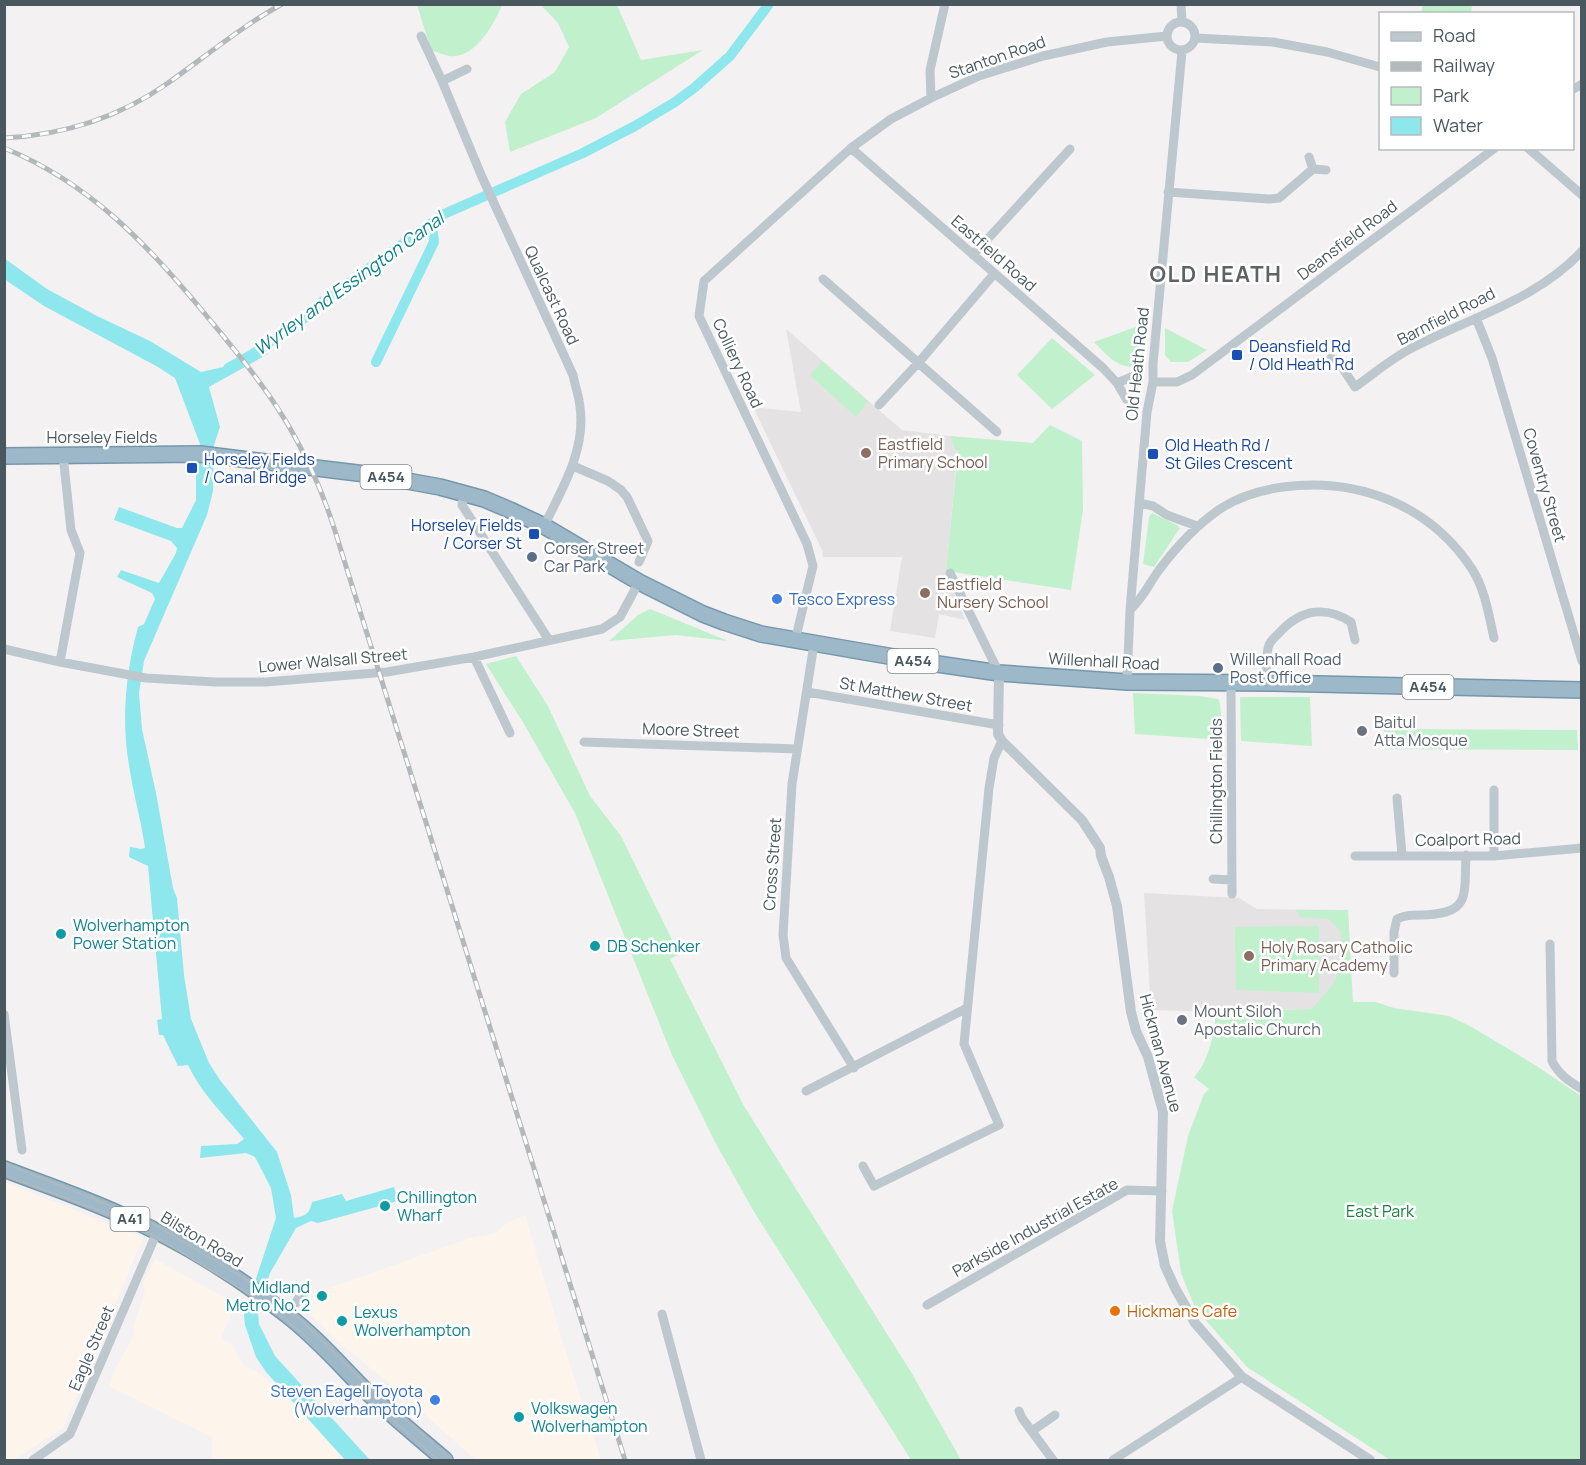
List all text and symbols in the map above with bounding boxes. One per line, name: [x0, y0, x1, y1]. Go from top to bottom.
legend: [1379, 12, 1574, 150]
text: Road: [1433, 23, 1476, 47]
street label: Stanton Road: [946, 30, 1048, 84]
text: Railway: [1433, 53, 1495, 77]
text: Park: [1433, 83, 1470, 107]
text: Water: [1433, 113, 1483, 137]
street label: Deansfield Road: [1292, 195, 1402, 285]
water label: Wyrley and Essington Canal: [248, 204, 451, 360]
street label: Eastfield Road: [947, 210, 1041, 296]
street label: Qualcast Road: [519, 242, 585, 348]
district label: OLD HEATH: [1150, 259, 1282, 289]
street label: Barnfield Road: [1393, 282, 1499, 350]
street label: Old Heath Road: [1120, 306, 1154, 422]
street label: Colliery Road: [708, 315, 768, 411]
place label: Deansfield Rd / Old Heath Rd: [1249, 335, 1354, 375]
marker: Deansfield Rd / Old Heath Rd: [1230, 348, 1244, 362]
street label: Coventry Street: [1518, 425, 1572, 545]
street label: Horseley Fields: [47, 426, 157, 448]
place label: Eastfield Primary School: [878, 433, 988, 473]
place label: Old Heath Rd / St Giles Crescent: [1165, 434, 1293, 474]
marker: Eastfield Primary School: [859, 446, 873, 460]
marker: Old Heath Rd / St Giles Crescent: [1146, 447, 1160, 461]
place label: Horseley Fields / Canal Bridge: [204, 448, 315, 488]
marker: Horseley Fields / Canal Bridge: [185, 461, 199, 475]
road number: A454: [360, 465, 412, 489]
place label: Horseley Fields / Corser St: [411, 514, 522, 554]
marker: Horseley Fields / Corser St: [527, 527, 541, 541]
place label: Corser Street Car Park: [544, 537, 644, 577]
marker: Corser Street Car Park: [525, 550, 539, 564]
place label: Eastfield Nursery School: [937, 573, 1049, 613]
marker: Eastfield Nursery School: [918, 586, 932, 600]
place label: Tesco Express: [789, 588, 895, 610]
marker: Tesco Express: [770, 592, 784, 606]
street label: Lower Walsall Street: [258, 643, 408, 677]
street label: Willenhall Road: [1048, 647, 1160, 675]
place label: Willenhall Road Post Office: [1230, 648, 1341, 688]
road number: A454: [888, 649, 938, 673]
marker: Willenhall Road Post Office: [1211, 661, 1225, 675]
street label: St Matthew Street: [838, 671, 974, 717]
road number: A454: [1402, 675, 1454, 699]
place label: Baitul Atta Mosque: [1374, 711, 1468, 751]
street label: Moore Street: [642, 717, 740, 743]
street label: Chillington Fields: [1205, 718, 1227, 844]
marker: Baitul Atta Mosque: [1355, 724, 1369, 738]
street label: Cross Street: [758, 817, 786, 911]
street label: Coalport Road: [1415, 827, 1521, 851]
place label: Wolverhampton Power Station: [73, 914, 190, 954]
marker: Wolverhampton Power Station: [54, 927, 68, 941]
place label: DB Schenker: [607, 935, 701, 957]
place label: Holy Rosary Catholic Primary Academy: [1261, 936, 1413, 976]
marker: DB Schenker: [588, 939, 602, 953]
marker: Holy Rosary Catholic Primary Academy: [1242, 949, 1256, 963]
street label: Hickman Avenue: [1135, 992, 1187, 1114]
place label: Mount Siloh Apostalic Church: [1194, 1000, 1321, 1040]
marker: Mount Siloh Apostalic Church: [1175, 1013, 1189, 1027]
street label: Parkside Industrial Estate: [948, 1172, 1122, 1282]
place label: Chillington Wharf: [397, 1186, 477, 1226]
marker: Chillington Wharf: [378, 1199, 392, 1213]
park label: East Park: [1346, 1200, 1415, 1222]
street label: Bilston Road: [157, 1206, 247, 1272]
road number: A41: [110, 1207, 150, 1231]
place label: Midland Metro No. 2: [226, 1276, 310, 1316]
marker: Midland Metro No. 2: [315, 1289, 329, 1303]
place label: Hickmans Cafe: [1127, 1300, 1237, 1322]
place label: Lexus Wolverhampton: [354, 1301, 471, 1341]
street label: Eagle Street: [63, 1302, 119, 1394]
marker: Hickmans Cafe: [1108, 1304, 1122, 1318]
marker: Lexus Wolverhampton: [335, 1314, 349, 1328]
place label: Steven Eagell Toyota (Wolverhampton): [271, 1380, 423, 1420]
marker: Steven Eagell Toyota (Wolverhampton): [428, 1393, 442, 1407]
place label: Volkswagen Wolverhampton: [531, 1397, 648, 1437]
marker: Volkswagen Wolverhampton: [512, 1410, 526, 1424]

